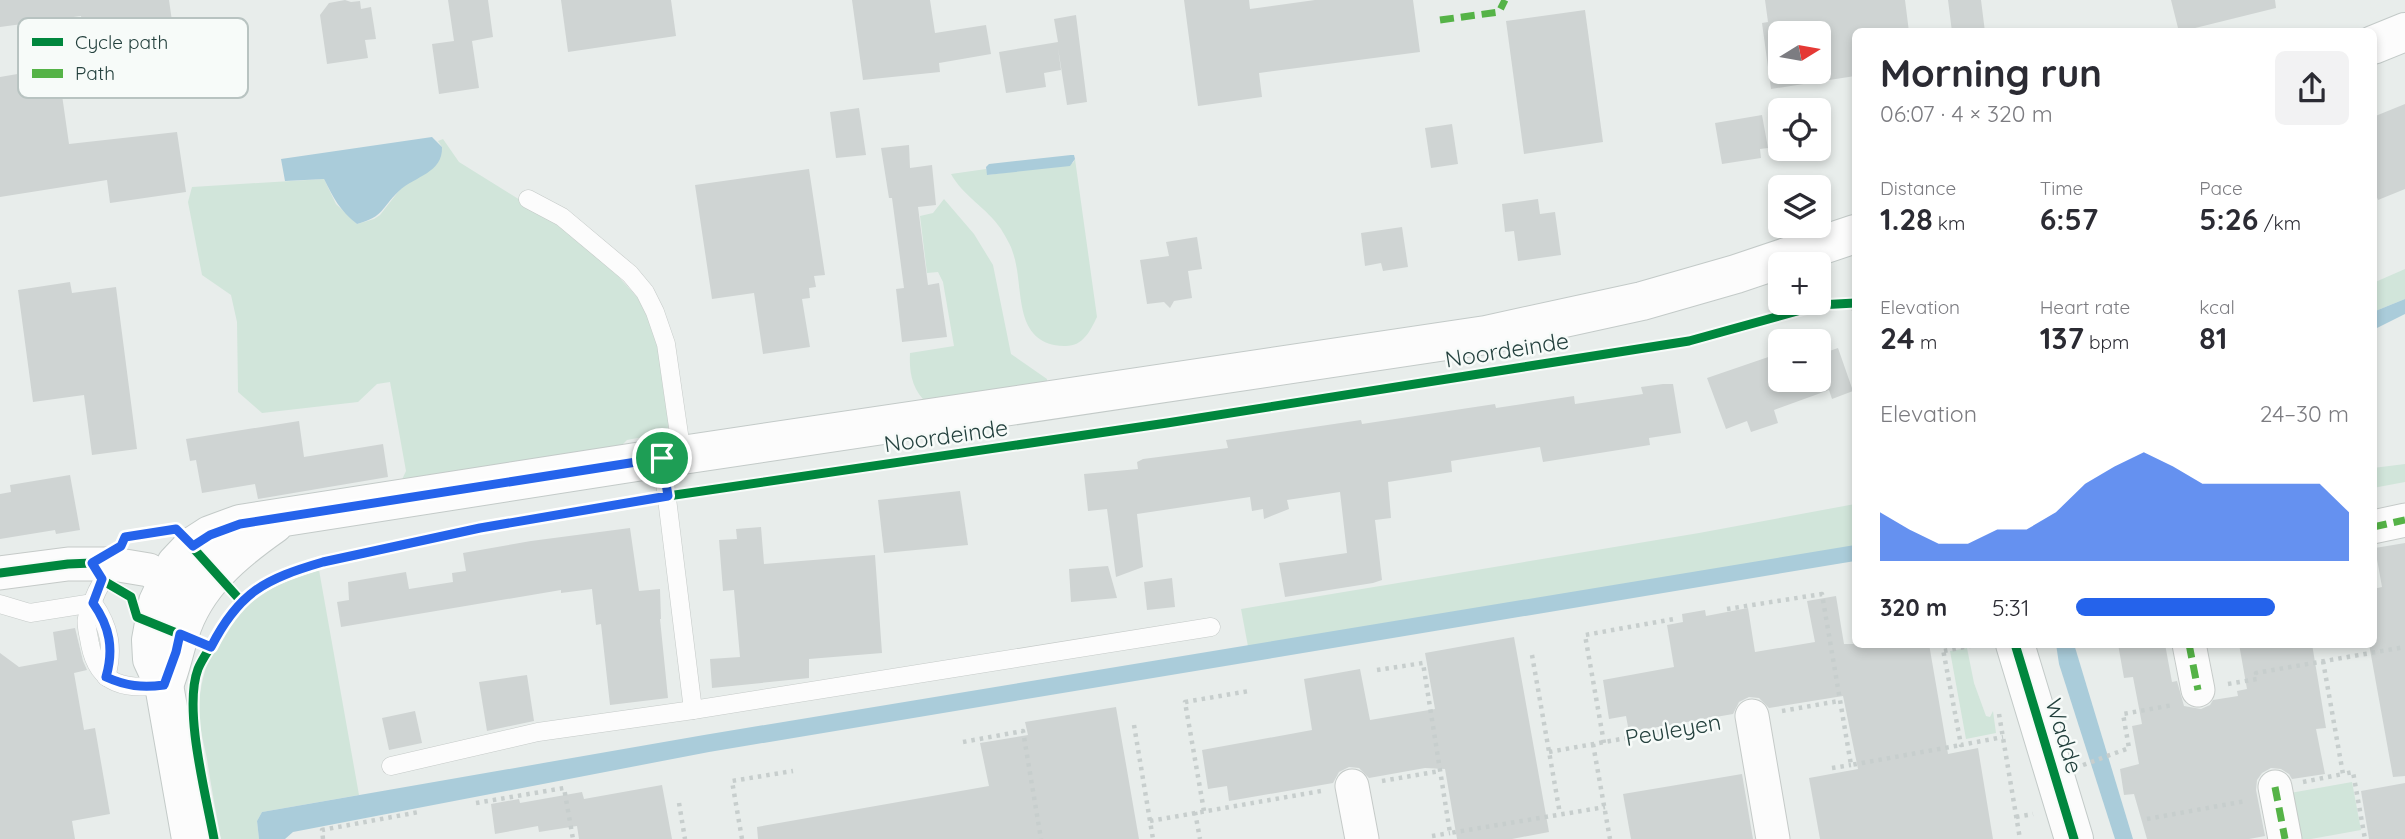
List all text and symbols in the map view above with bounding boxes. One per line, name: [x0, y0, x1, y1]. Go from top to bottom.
legend: [18, 18, 248, 98]
north arrow: [1768, 21, 1830, 84]
map controls: [1768, 21, 1831, 392]
text: Cycle path: [75, 30, 168, 54]
text: Morning run: [1880, 49, 2102, 97]
button: share: [2275, 51, 2349, 125]
text: Path: [75, 61, 115, 85]
button: locate: [1768, 98, 1831, 161]
text: 06:07 · 4 × 320 m: [1880, 99, 2053, 128]
button: layers: [1768, 175, 1831, 238]
text: Distance: [1880, 176, 1956, 200]
text: Time: [2040, 176, 2083, 200]
text: Pace: [2199, 176, 2243, 200]
text: 1.28: [1880, 200, 1933, 238]
text: 6:57: [2040, 200, 2098, 238]
text: 5:26: [2199, 200, 2258, 238]
text: km: [1933, 211, 1965, 235]
text: /km: [2258, 211, 2301, 235]
button: +: [1768, 252, 1831, 315]
text: Elevation: [1880, 295, 1960, 319]
text: Heart rate: [2040, 295, 2130, 319]
text: kcal: [2199, 295, 2235, 319]
text: 24: [1880, 319, 1915, 357]
text: 137: [2040, 319, 2084, 357]
text: 81: [2199, 319, 2227, 357]
street label: Noordeinde: [1443, 325, 1571, 374]
button: −: [1768, 329, 1831, 392]
text: m: [1915, 330, 1937, 354]
text: bpm: [2084, 330, 2129, 354]
text: Elevation: [1880, 399, 1977, 428]
text: 24–30 m: [2260, 399, 2349, 428]
street label: Noordeinde: [882, 412, 1010, 459]
pin: [632, 428, 692, 488]
icon: arrive: [643, 439, 681, 477]
text: 320 m: [1880, 593, 1947, 622]
text: 5:31: [1992, 593, 2029, 622]
street label: Wadde: [2039, 695, 2090, 777]
street label: Peuleyen: [1623, 707, 1723, 752]

